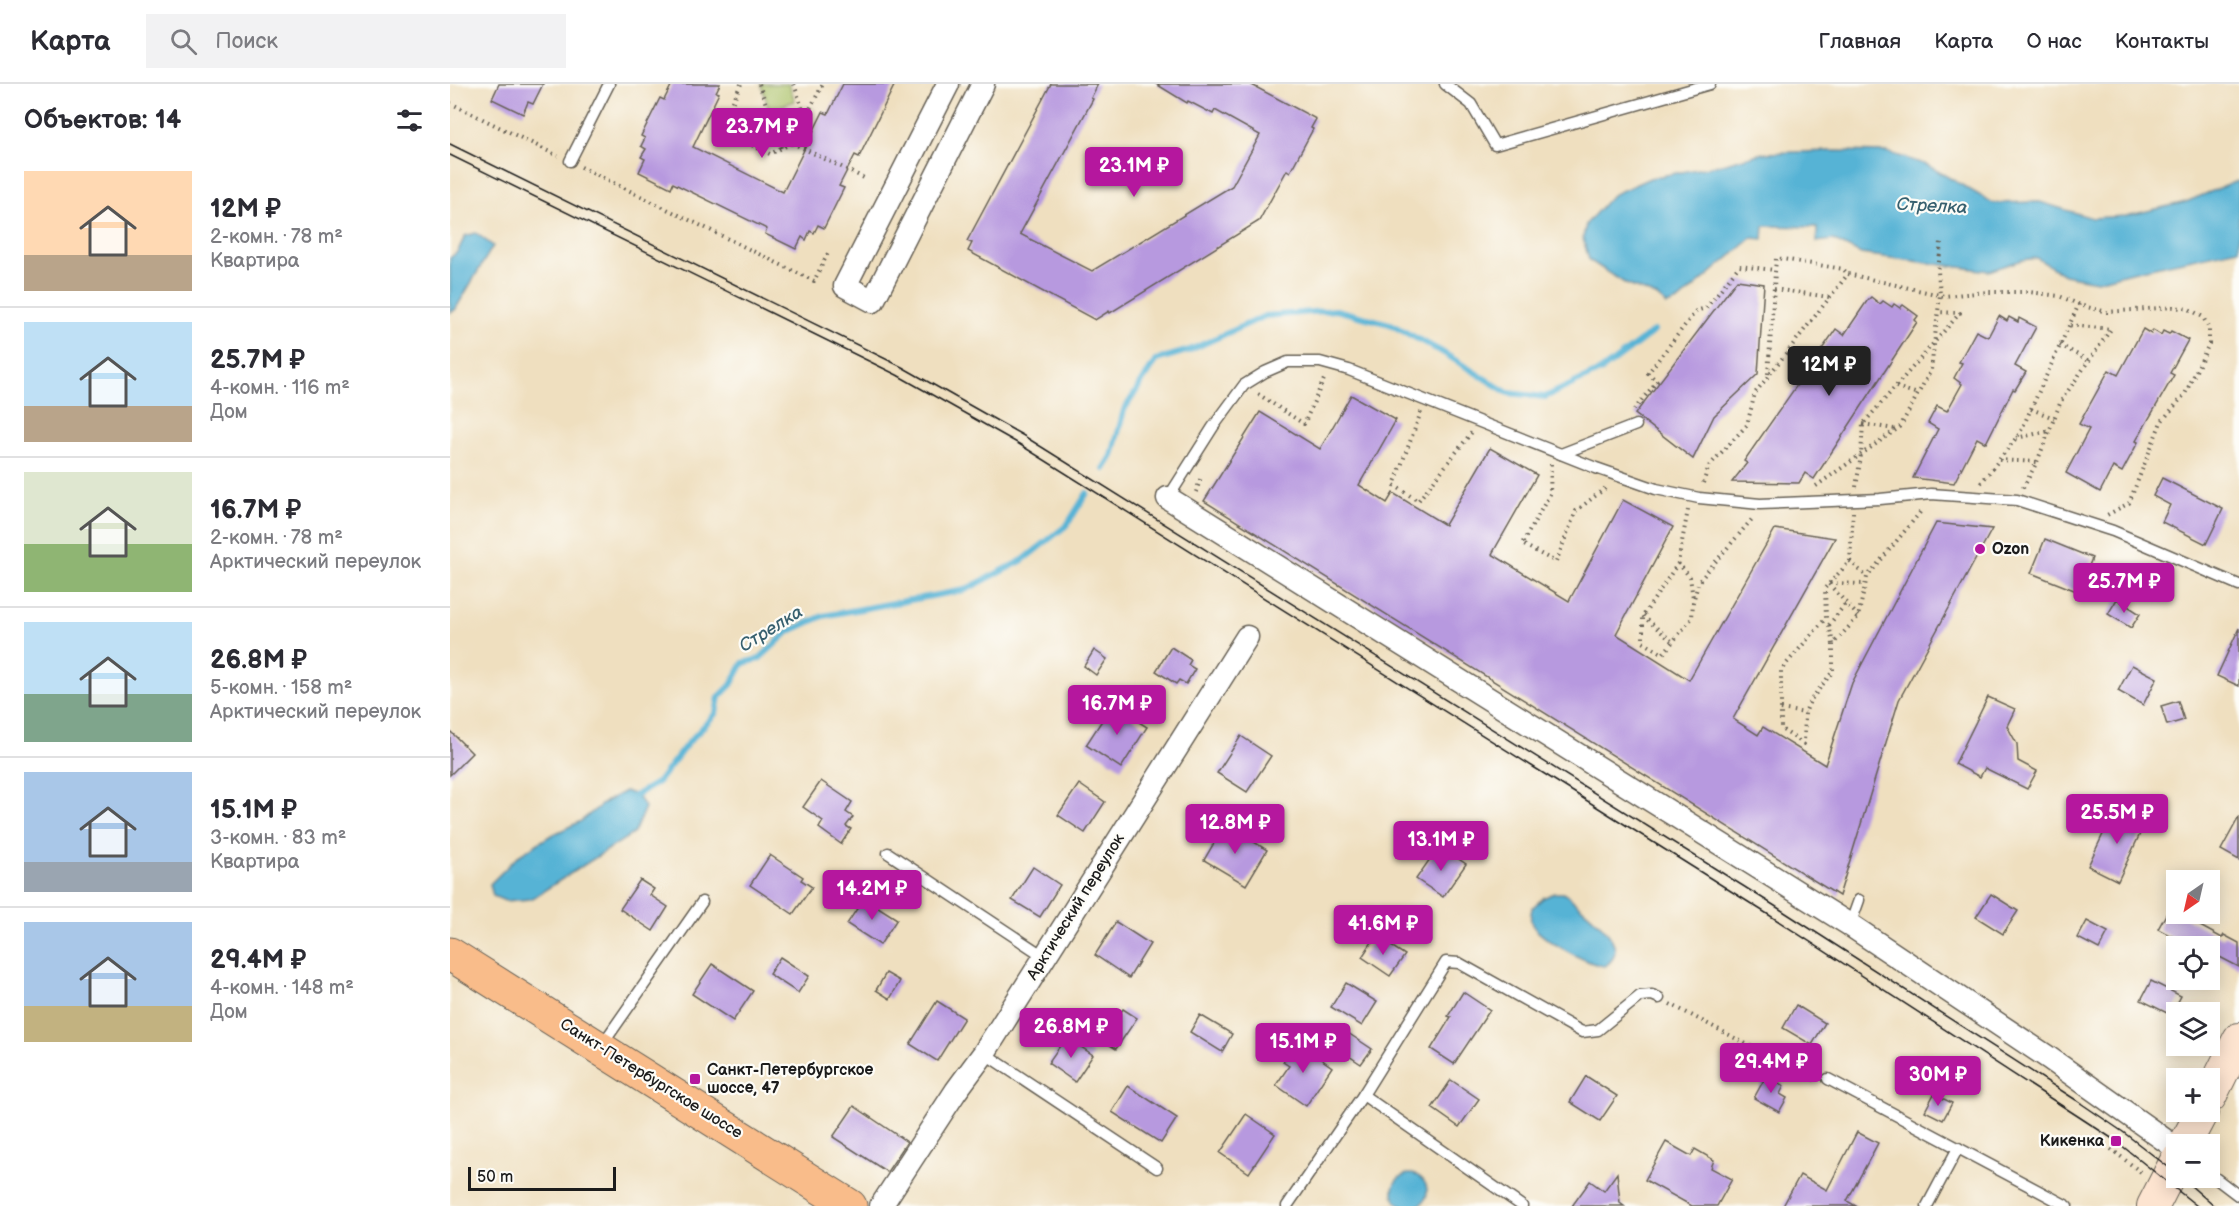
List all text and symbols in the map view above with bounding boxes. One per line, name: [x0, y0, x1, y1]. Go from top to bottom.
search box: [146, 14, 566, 68]
text: Карта: [30, 25, 110, 58]
icon: search: [167, 25, 200, 58]
text: Поиск: [215, 28, 278, 55]
text: Главная: [1818, 29, 1901, 54]
text: Карта: [1934, 29, 1993, 54]
text: О нас: [2026, 29, 2082, 54]
text: Контакты: [2115, 29, 2209, 54]
icon: filters: [393, 104, 426, 137]
text: Объектов: 14: [24, 105, 181, 136]
pin: 23.7M ₽: [707, 108, 817, 159]
text: 23.7M ₽: [726, 115, 798, 139]
pin: 23.1M ₽: [1079, 147, 1189, 198]
text: 23.1M ₽: [1099, 154, 1169, 178]
text: 12M ₽: [210, 194, 281, 225]
water label: Стрелка: [1896, 194, 1968, 218]
icon: home: [72, 195, 144, 267]
text: 2-комн. · 78 m²: [210, 225, 343, 249]
text: Квартира: [210, 249, 300, 273]
text: 25.7M ₽: [210, 345, 305, 376]
icon: home: [72, 346, 144, 418]
pin: 12M ₽: [1787, 346, 1871, 397]
text: 12M ₽: [1802, 353, 1856, 377]
text: 4-комн. · 116 m²: [210, 376, 350, 400]
text: Дом: [210, 400, 248, 424]
text: 16.7M ₽: [210, 495, 301, 526]
icon: home: [72, 496, 144, 568]
text: 2-комн. · 78 m²: [210, 526, 343, 550]
place label: Ozon: [1992, 540, 2029, 559]
marker: Ozon: [1973, 542, 1987, 556]
text: Арктический переулок: [210, 550, 421, 574]
pin: 25.7M ₽: [2069, 563, 2179, 614]
text: 25.7M ₽: [2087, 570, 2161, 594]
water label: Стрелка: [735, 601, 807, 657]
text: 26.8M ₽: [210, 645, 307, 676]
icon: home: [72, 646, 144, 718]
text: 5-комн. · 158 m²: [210, 676, 352, 700]
pin: 16.7M ₽: [1062, 685, 1172, 736]
text: 16.7M ₽: [1082, 692, 1152, 716]
text: Арктический переулок: [210, 700, 421, 724]
pin: 25.5M ₽: [2062, 794, 2172, 845]
text: 15.1M ₽: [210, 795, 297, 826]
icon: home: [72, 796, 144, 868]
text: 25.5M ₽: [2080, 801, 2154, 825]
pin: 12.8M ₽: [1180, 804, 1290, 855]
text: 12.8M ₽: [1199, 811, 1271, 835]
pin: 13.1M ₽: [1386, 821, 1496, 872]
text: 3-комн. · 83 m²: [210, 826, 346, 850]
text: 13.1M ₽: [1407, 828, 1475, 852]
street label: Арктический переулок: [1023, 830, 1129, 985]
text: Квартира: [210, 850, 300, 874]
pin: 14.2M ₽: [817, 870, 927, 921]
north arrow: [2166, 870, 2220, 924]
map controls: [2166, 870, 2220, 1188]
text: 14.2M ₽: [837, 877, 907, 901]
pin: 41.6M ₽: [1328, 905, 1438, 956]
text: 41.6M ₽: [1348, 912, 1418, 936]
button: locate: [2166, 936, 2220, 990]
text: 29.4M ₽: [210, 945, 306, 976]
icon: home: [72, 946, 144, 1018]
text: 4-комн. · 148 m²: [210, 976, 354, 1000]
text: Дом: [210, 1000, 248, 1024]
button: layers: [2166, 1002, 2220, 1056]
pin: 26.8M ₽: [1016, 1008, 1126, 1059]
street label: Санкт-Петербургское шоссе: [556, 1015, 746, 1143]
text: 26.8M ₽: [1034, 1015, 1108, 1039]
pin: 15.1M ₽: [1248, 1023, 1358, 1074]
text: 15.1M ₽: [1269, 1030, 1337, 1054]
pin: 29.4M ₽: [1716, 1043, 1826, 1094]
text: 29.4M ₽: [1734, 1050, 1808, 1074]
pin: 30M ₽: [1896, 1056, 1980, 1107]
place label: Санкт-Петербургское шоссе, 47: [707, 1061, 873, 1098]
text: 30M ₽: [1909, 1063, 1967, 1087]
button: +: [2166, 1068, 2220, 1122]
marker: Санкт-Петербургское шоссе, 47: [688, 1072, 702, 1086]
place label: Кикенка: [2040, 1132, 2105, 1151]
marker: Кикенка: [2109, 1134, 2123, 1148]
button: −: [2166, 1134, 2220, 1188]
scale bar: [468, 1164, 616, 1192]
text: 50 m: [477, 1168, 513, 1187]

